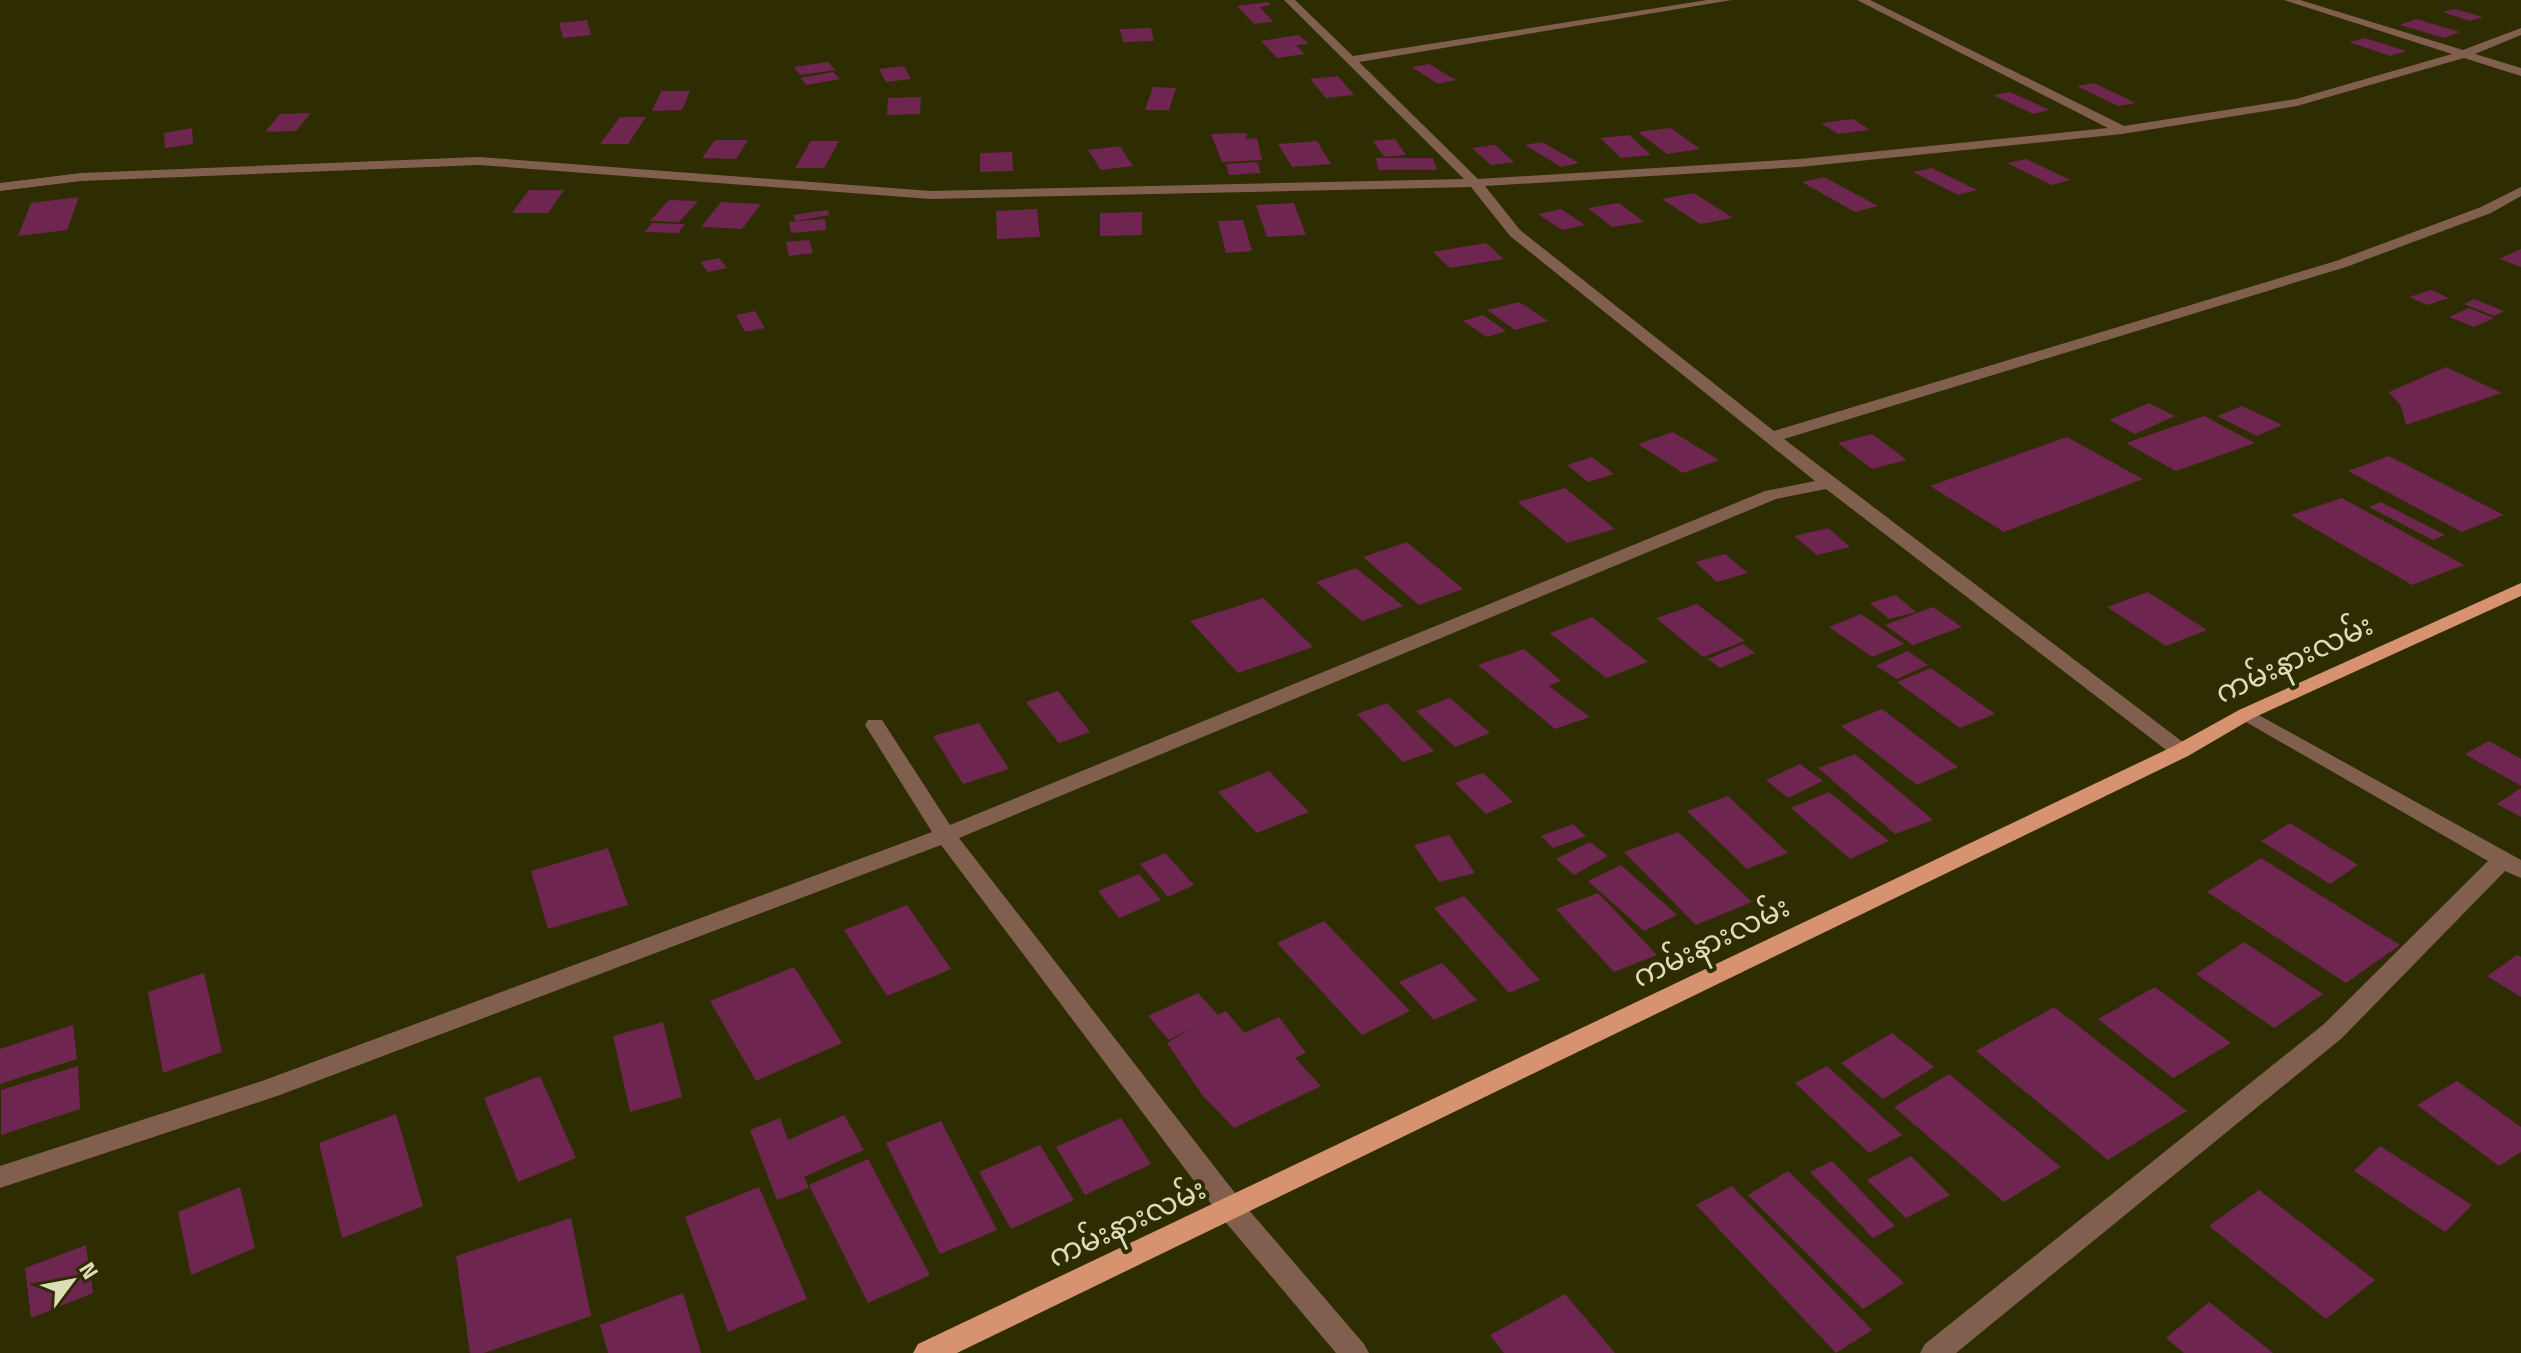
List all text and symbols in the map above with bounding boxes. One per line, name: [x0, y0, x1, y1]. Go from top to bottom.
street label: ကမ်းနားလမ်း: [2207, 601, 2382, 718]
street label: ကမ်းနားလမ်း: [1624, 883, 1798, 1002]
street label: ကမ်းနားလမ်း: [1040, 1165, 1215, 1282]
north arrow: [32, 1241, 112, 1321]
text: N: [71, 1255, 107, 1286]

